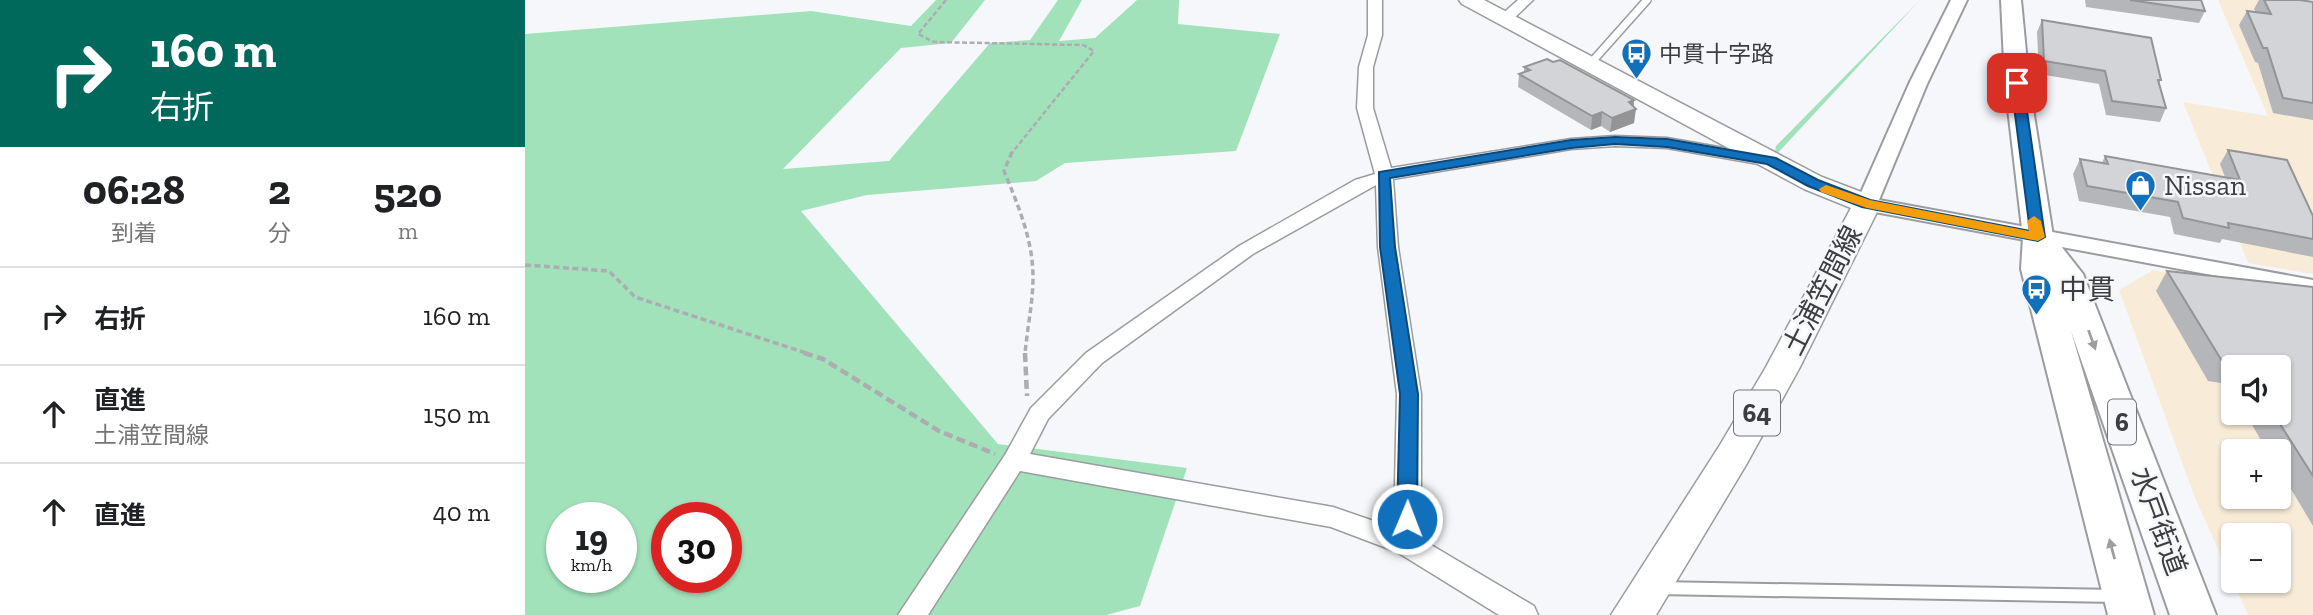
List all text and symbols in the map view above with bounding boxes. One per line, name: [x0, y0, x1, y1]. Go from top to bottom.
text: 160 m: [150, 21, 276, 80]
icon: right: [35, 28, 126, 119]
bus stop icon: 中貫十字路: [1619, 37, 1653, 81]
place label: 中貫十字路: [1659, 40, 1774, 68]
pin: [1987, 53, 2047, 113]
icon: arrive: [1998, 64, 2036, 102]
text: 右折: [150, 88, 214, 126]
text: 06:28: [83, 164, 185, 215]
text: 2: [268, 164, 291, 215]
text: 520: [374, 167, 442, 218]
shop icon: Nissan: [2124, 168, 2158, 212]
place label: Nissan: [2164, 169, 2246, 202]
text: m: [398, 217, 418, 245]
text: 到着: [111, 219, 157, 247]
text: 分: [268, 219, 291, 247]
street label: 土浦笠間線: [1776, 220, 1869, 360]
bus stop icon: 中貫: [2019, 272, 2053, 316]
place label: 中貫: [2059, 273, 2115, 306]
icon: right: [35, 297, 73, 335]
text: 160 m: [423, 300, 490, 332]
text: 右折: [94, 303, 146, 335]
one-way arrow: [2086, 329, 2097, 350]
map controls: [2221, 355, 2291, 593]
button: sound: [2221, 355, 2291, 425]
text: 直進: [94, 384, 146, 416]
road number: 64: [1734, 390, 1780, 436]
icon: ahead: [35, 395, 73, 433]
text: 150 m: [423, 398, 490, 430]
road number: 6: [2108, 400, 2136, 444]
text: 土浦笠間線: [94, 421, 209, 449]
button: +: [2221, 439, 2291, 509]
street label: 水戸街道: [2124, 463, 2193, 579]
position arrow: [1370, 482, 1444, 556]
icon: ahead: [35, 493, 73, 531]
text: 40 m: [433, 496, 490, 528]
text: 直進: [94, 499, 146, 531]
speed limit sign: 30: [651, 502, 742, 593]
text: 19: [575, 517, 608, 559]
button: −: [2221, 523, 2291, 593]
one-way arrow: [2107, 538, 2117, 559]
text: km/h: [571, 554, 612, 576]

